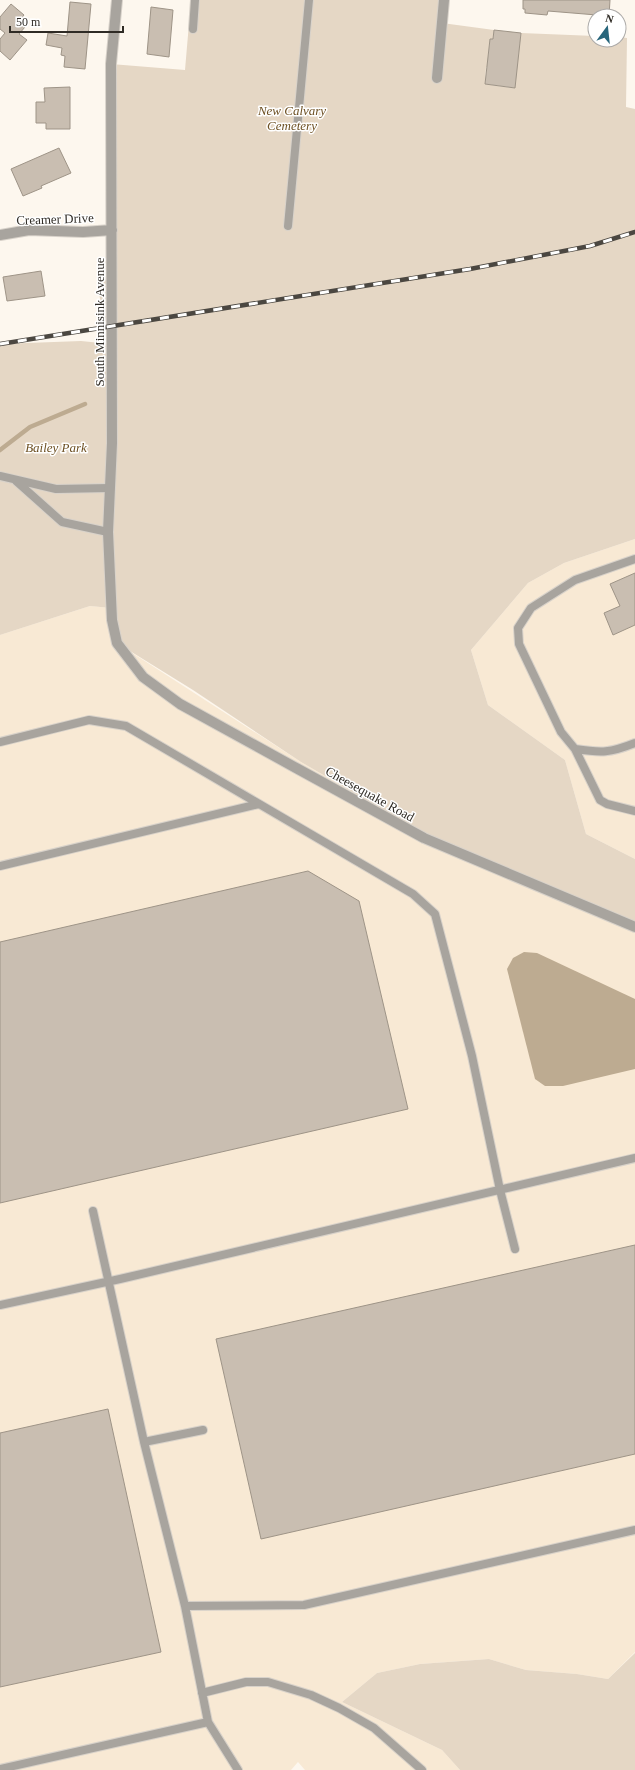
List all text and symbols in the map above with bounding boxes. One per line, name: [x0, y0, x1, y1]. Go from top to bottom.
scale bar: [10, 8, 123, 34]
north arrow: [587, 8, 627, 48]
text: N: [604, 12, 615, 25]
text: 50 m: [16, 15, 41, 29]
park label: New Calvary Cemetery: [257, 103, 326, 133]
street label: Creamer Drive: [16, 210, 94, 228]
street label: South Minnisink Avenue: [92, 257, 107, 387]
park label: Bailey Park: [25, 440, 87, 455]
street label: Cheesequake Road: [323, 763, 417, 825]

